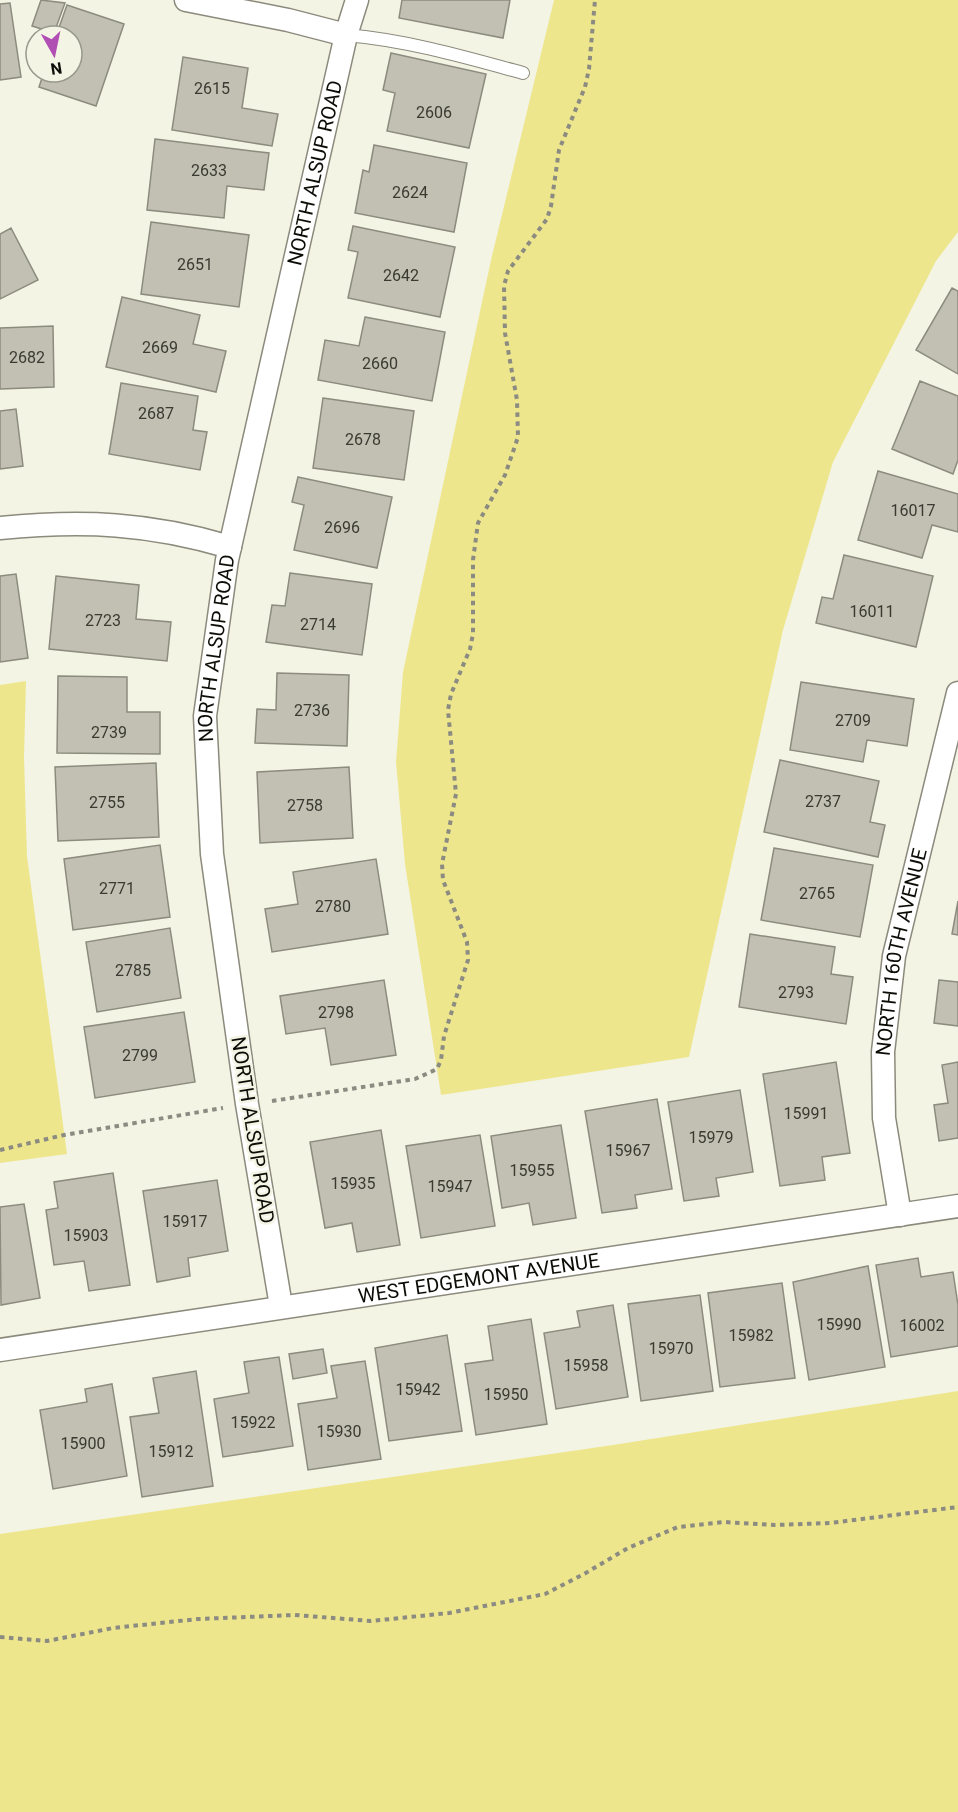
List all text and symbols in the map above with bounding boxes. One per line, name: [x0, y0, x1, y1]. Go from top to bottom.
north arrow: [24, 24, 84, 84]
text: N: [49, 58, 63, 79]
street label: NORTH ALSUP ROAD: [282, 78, 347, 268]
house number: 2615: [194, 79, 230, 98]
house number: 2606: [416, 103, 452, 122]
house number: 2633: [191, 161, 227, 180]
house number: 2624: [392, 183, 428, 202]
house number: 2651: [177, 255, 213, 274]
house number: 2642: [383, 266, 419, 285]
house number: 2669: [142, 338, 178, 357]
house number: 2682: [9, 348, 45, 367]
house number: 2660: [362, 354, 398, 373]
house number: 2687: [138, 404, 174, 423]
house number: 2678: [345, 430, 381, 449]
house number: 16017: [891, 501, 935, 520]
house number: 2696: [324, 518, 360, 537]
street label: NORTH ALSUP ROAD: [193, 553, 240, 743]
house number: 16011: [850, 602, 894, 621]
house number: 2723: [85, 611, 121, 630]
house number: 2714: [300, 615, 336, 634]
house number: 2736: [294, 701, 330, 720]
house number: 2709: [835, 711, 871, 730]
house number: 2739: [91, 723, 127, 742]
house number: 2737: [805, 792, 841, 811]
house number: 2755: [89, 793, 125, 812]
house number: 2758: [287, 796, 323, 815]
street label: NORTH 160TH AVENUE: [871, 846, 932, 1057]
house number: 2771: [99, 879, 135, 898]
house number: 2765: [799, 884, 835, 903]
house number: 2780: [315, 897, 351, 916]
house number: 2785: [115, 961, 151, 980]
house number: 2793: [778, 983, 814, 1002]
house number: 2798: [318, 1003, 354, 1022]
street label: NORTH ALSUP ROAD: [226, 1035, 280, 1225]
house number: 2799: [122, 1046, 158, 1065]
house number: 15991: [784, 1104, 828, 1123]
house number: 15979: [689, 1128, 733, 1147]
house number: 15967: [606, 1141, 650, 1160]
house number: 15955: [510, 1161, 554, 1180]
house number: 15935: [331, 1174, 375, 1193]
house number: 15947: [428, 1177, 472, 1196]
house number: 15917: [163, 1212, 207, 1231]
house number: 15903: [64, 1226, 108, 1245]
street label: WEST EDGEMONT AVENUE: [356, 1248, 601, 1308]
house number: 15990: [817, 1315, 861, 1334]
house number: 16002: [900, 1316, 944, 1335]
house number: 15982: [729, 1326, 773, 1345]
house number: 15970: [649, 1339, 693, 1358]
house number: 15958: [564, 1356, 608, 1375]
house number: 15942: [396, 1380, 440, 1399]
house number: 15950: [484, 1385, 528, 1404]
house number: 15922: [231, 1413, 275, 1432]
house number: 15930: [317, 1422, 361, 1441]
house number: 15900: [61, 1434, 105, 1453]
house number: 15912: [149, 1442, 193, 1461]

